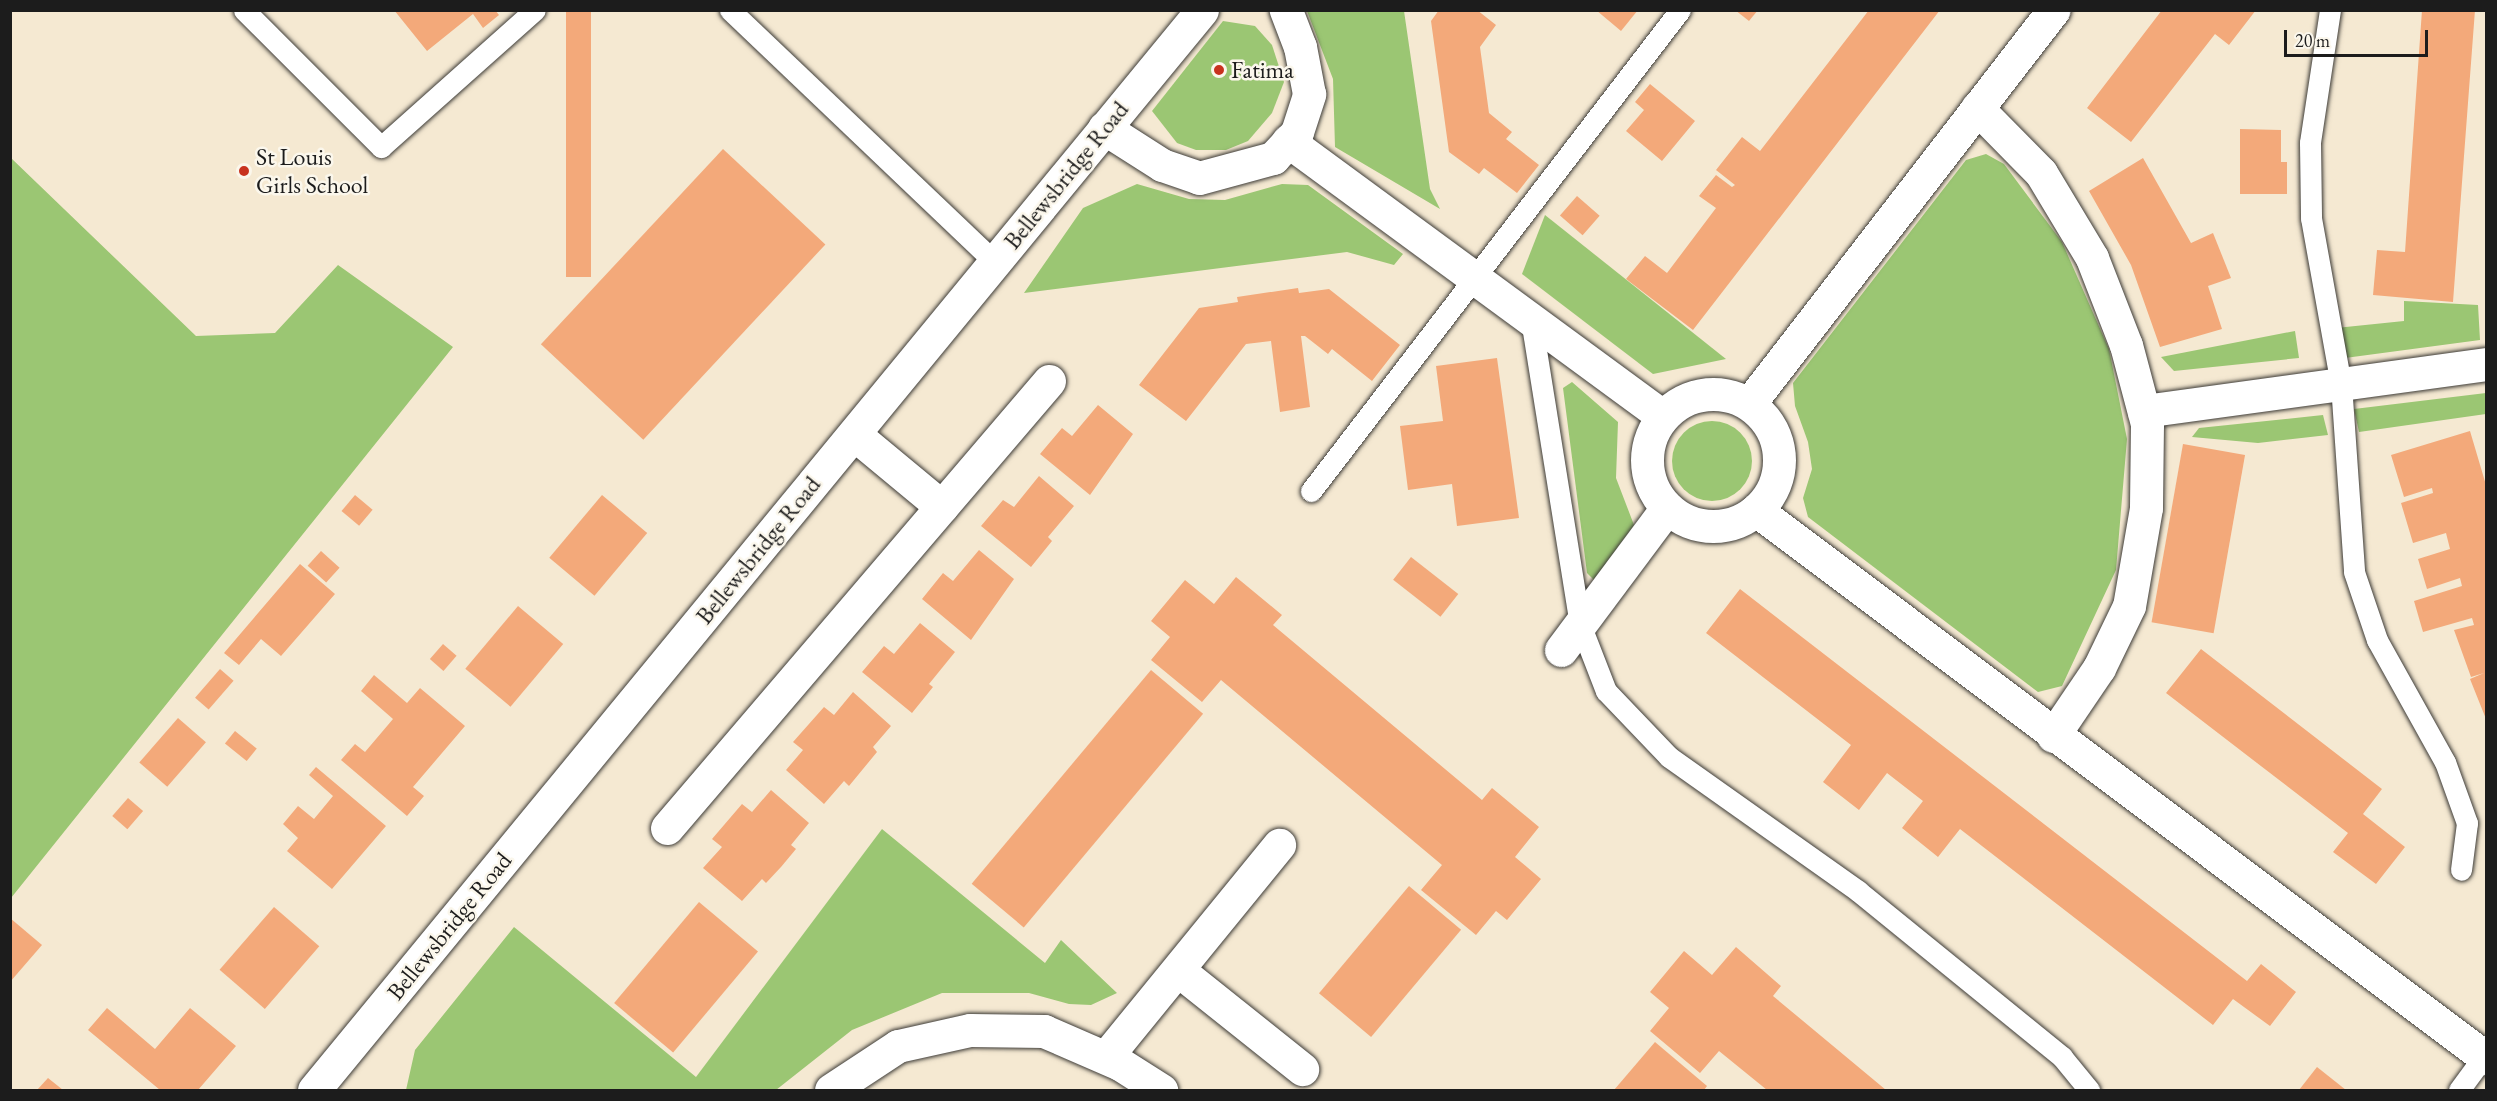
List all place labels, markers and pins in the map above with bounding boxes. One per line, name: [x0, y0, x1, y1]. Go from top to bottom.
place label: Fatima: [1231, 56, 1294, 84]
marker: Fatima: [1212, 63, 1226, 77]
place label: St Louis Girls School: [256, 143, 368, 199]
marker: St Louis Girls School: [237, 164, 251, 178]

